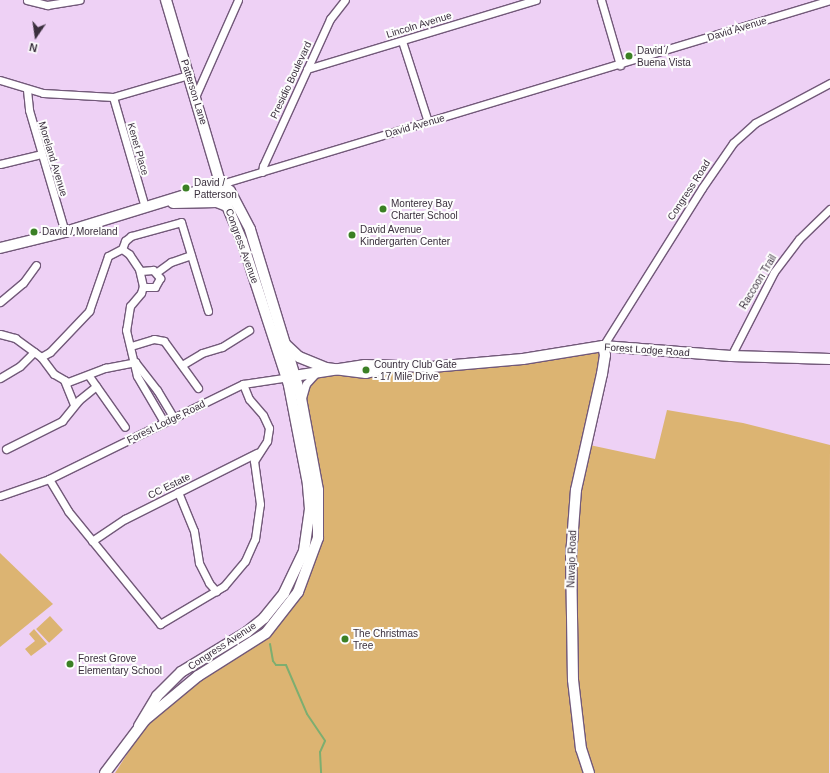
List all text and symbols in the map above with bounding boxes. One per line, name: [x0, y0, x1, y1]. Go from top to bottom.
street label: Lincoln Avenue: [385, 9, 453, 41]
street label: David Avenue: [706, 14, 768, 44]
north arrow: [16, 16, 56, 56]
street label: Presidio Boulevard: [268, 39, 314, 121]
text: N: [28, 41, 39, 54]
place label: David / Buena Vista: [637, 44, 691, 68]
marker: David / Buena Vista: [624, 51, 634, 61]
street label: Patterson Lane: [178, 58, 210, 126]
street label: David Avenue: [384, 112, 446, 140]
street label: Moreland Avenue: [36, 120, 70, 198]
street label: Kenet Place: [125, 121, 151, 177]
street label: Congress Road: [665, 158, 713, 222]
place label: David / Patterson: [194, 176, 237, 200]
marker: David / Patterson: [181, 183, 191, 193]
place label: Monterey Bay Charter School: [391, 197, 458, 220]
marker: Monterey Bay Charter School: [378, 204, 388, 214]
street label: Congress Avenue: [223, 207, 261, 285]
place label: David Avenue Kindergarten Center: [360, 223, 450, 246]
place label: David / Moreland: [42, 226, 118, 238]
marker: David / Moreland: [29, 227, 39, 237]
marker: David Avenue Kindergarten Center: [347, 230, 357, 240]
street label: Raccoon Trail: [737, 253, 779, 311]
street label: Forest Lodge Road: [604, 341, 690, 359]
place label: Country Club Gate - 17 Mile Drive: [374, 358, 457, 382]
marker: Country Club Gate - 17 Mile Drive: [361, 365, 371, 375]
street label: Forest Lodge Road: [125, 398, 207, 446]
street label: CC Estate: [146, 471, 192, 501]
street label: Navajo Road: [565, 530, 579, 588]
street label: Congress Avenue: [185, 619, 259, 673]
place label: The Christmas Tree: [353, 627, 418, 650]
marker: The Christmas Tree: [340, 634, 350, 644]
place label: Forest Grove Elementary School: [78, 652, 162, 676]
marker: Forest Grove Elementary School: [65, 659, 75, 669]

